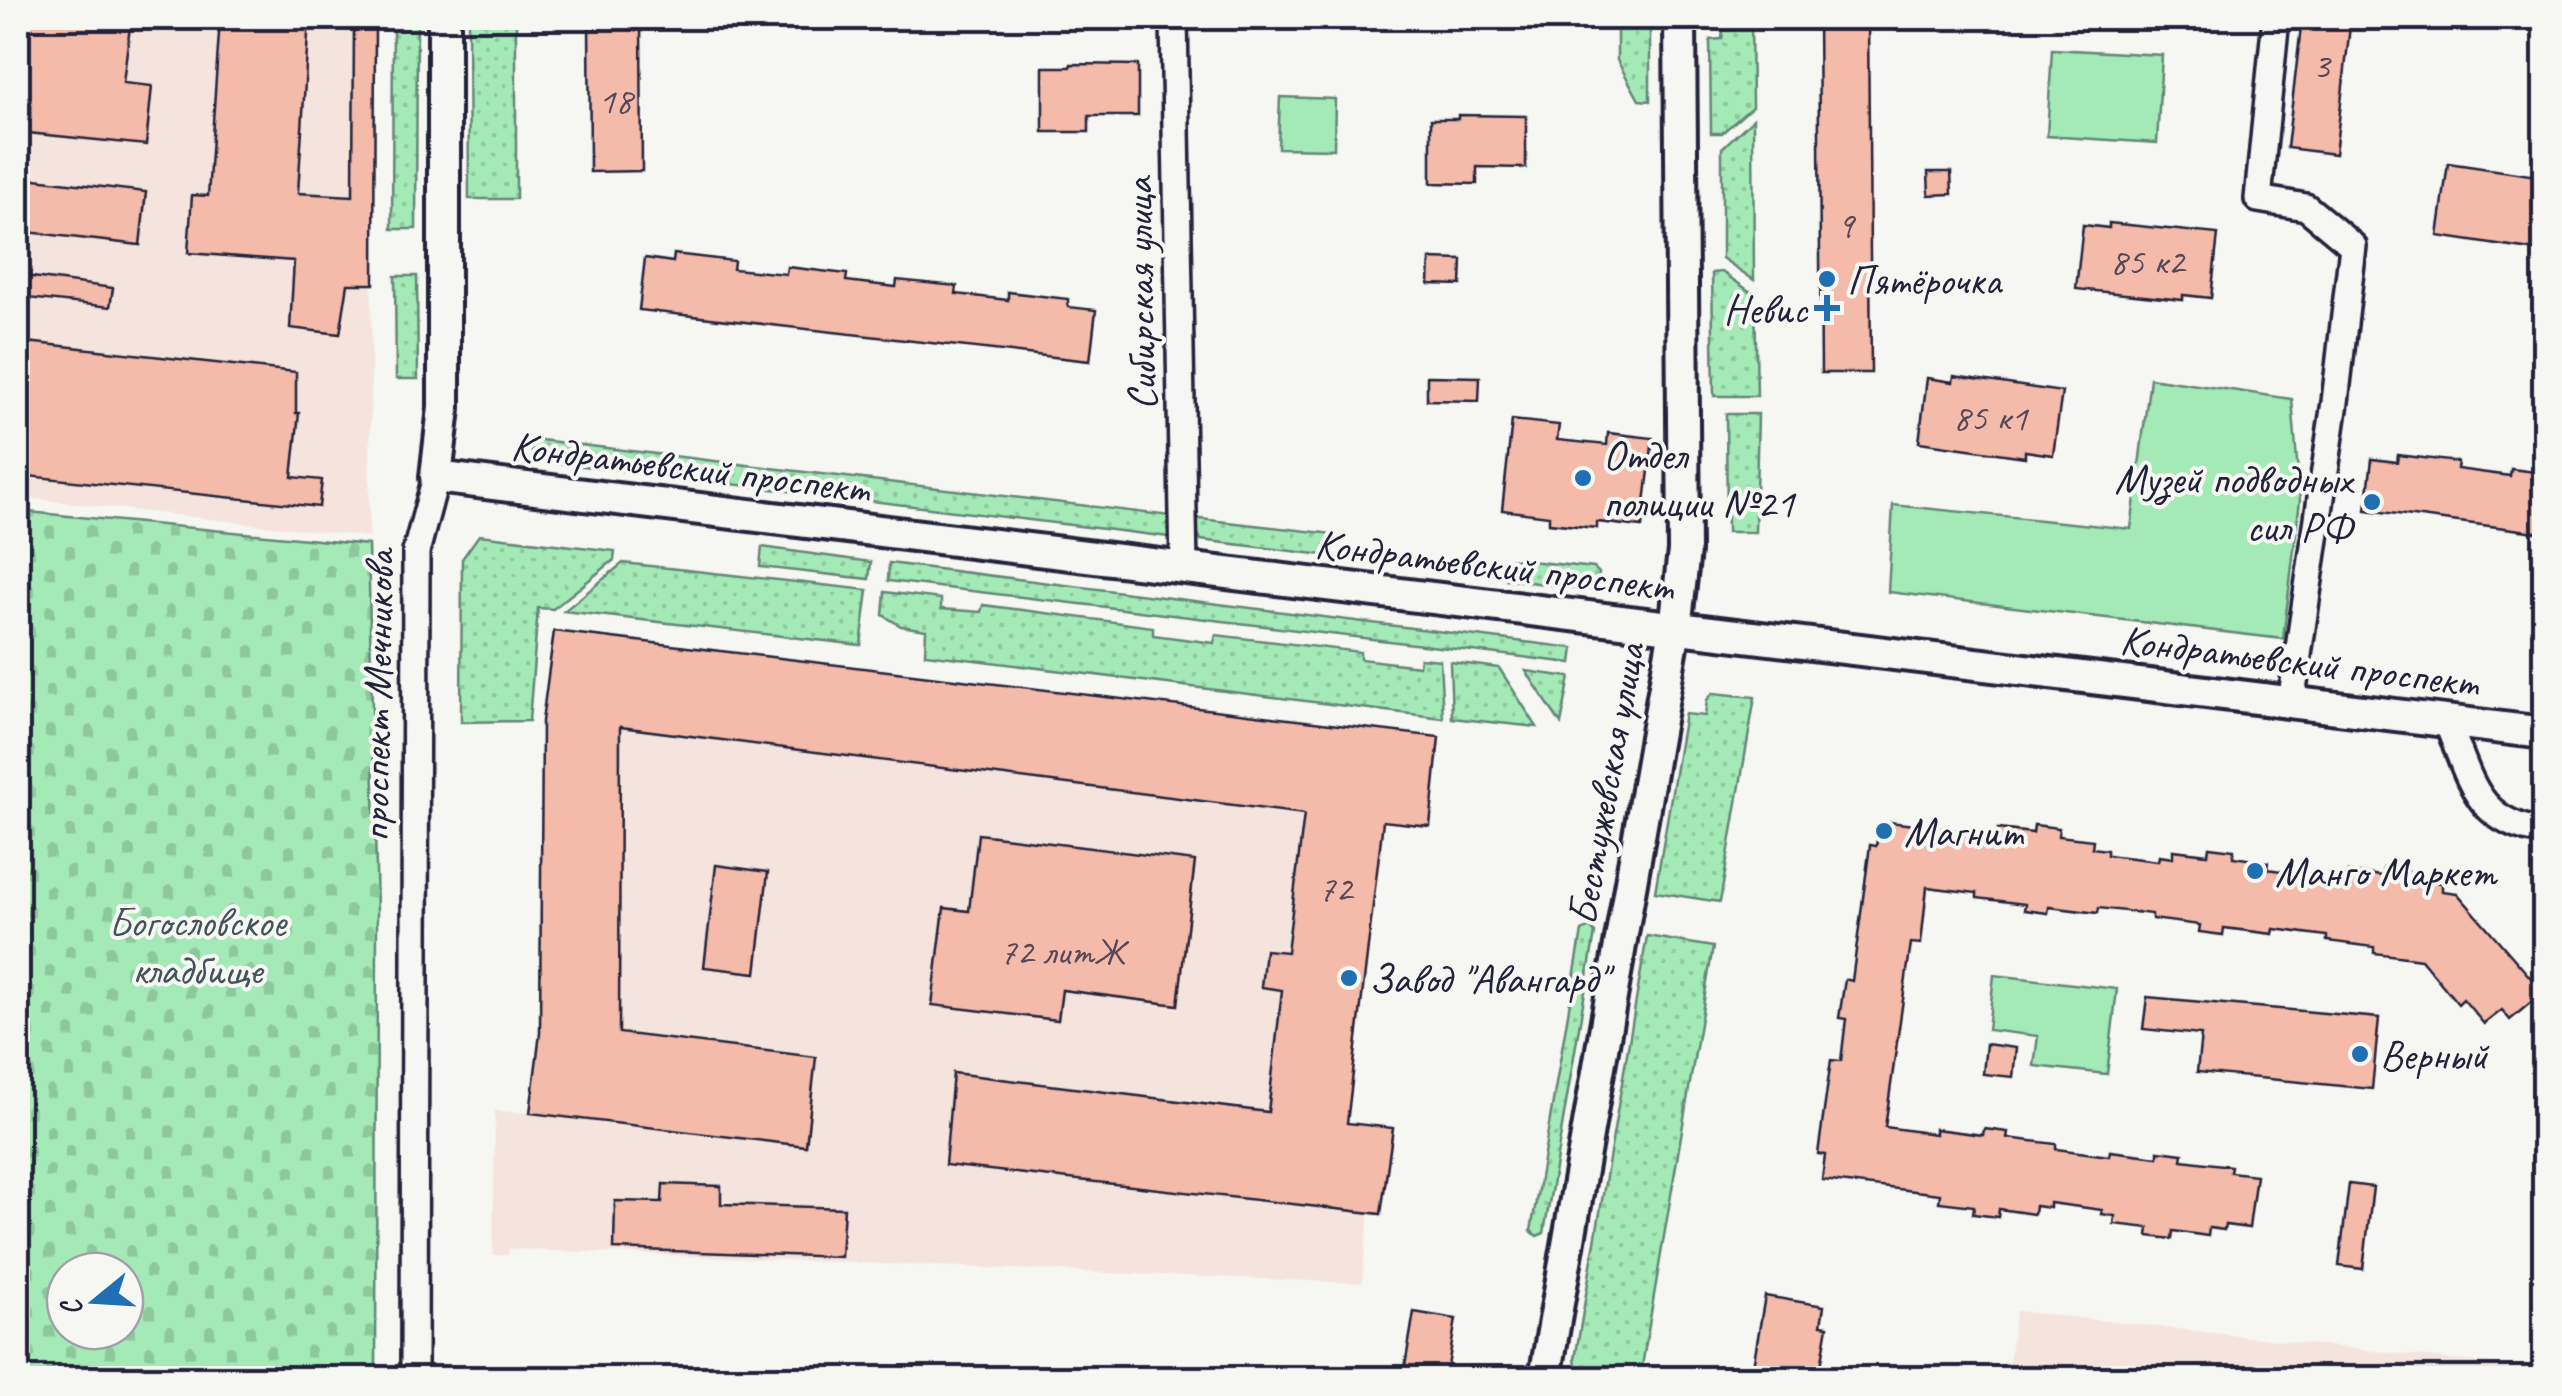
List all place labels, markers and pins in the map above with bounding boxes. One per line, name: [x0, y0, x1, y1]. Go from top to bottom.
place label: Пятёрочка: [1847, 254, 2004, 307]
marker: Пятёрочка: [1816, 268, 1838, 290]
place label: Невис: [1724, 283, 1809, 336]
marker: Невис: [1816, 297, 1838, 319]
place label: Отдел полиции №21: [1603, 429, 1796, 530]
place label: Музей подводных сил РФ: [2115, 453, 2356, 554]
marker: Отдел полиции №21: [1572, 467, 1594, 489]
marker: Музей подводных сил РФ: [2361, 491, 2383, 513]
place label: Магнит: [1904, 806, 2025, 859]
marker: Магнит: [1873, 820, 1895, 842]
place label: Манго Маркет: [2275, 846, 2498, 899]
marker: Манго Маркет: [2244, 860, 2266, 882]
place label: Завод "Авангард": [1369, 953, 1615, 1006]
marker: Завод "Авангард": [1338, 967, 1360, 989]
place label: Верный: [2380, 1029, 2490, 1082]
marker: Верный: [2349, 1043, 2371, 1065]

